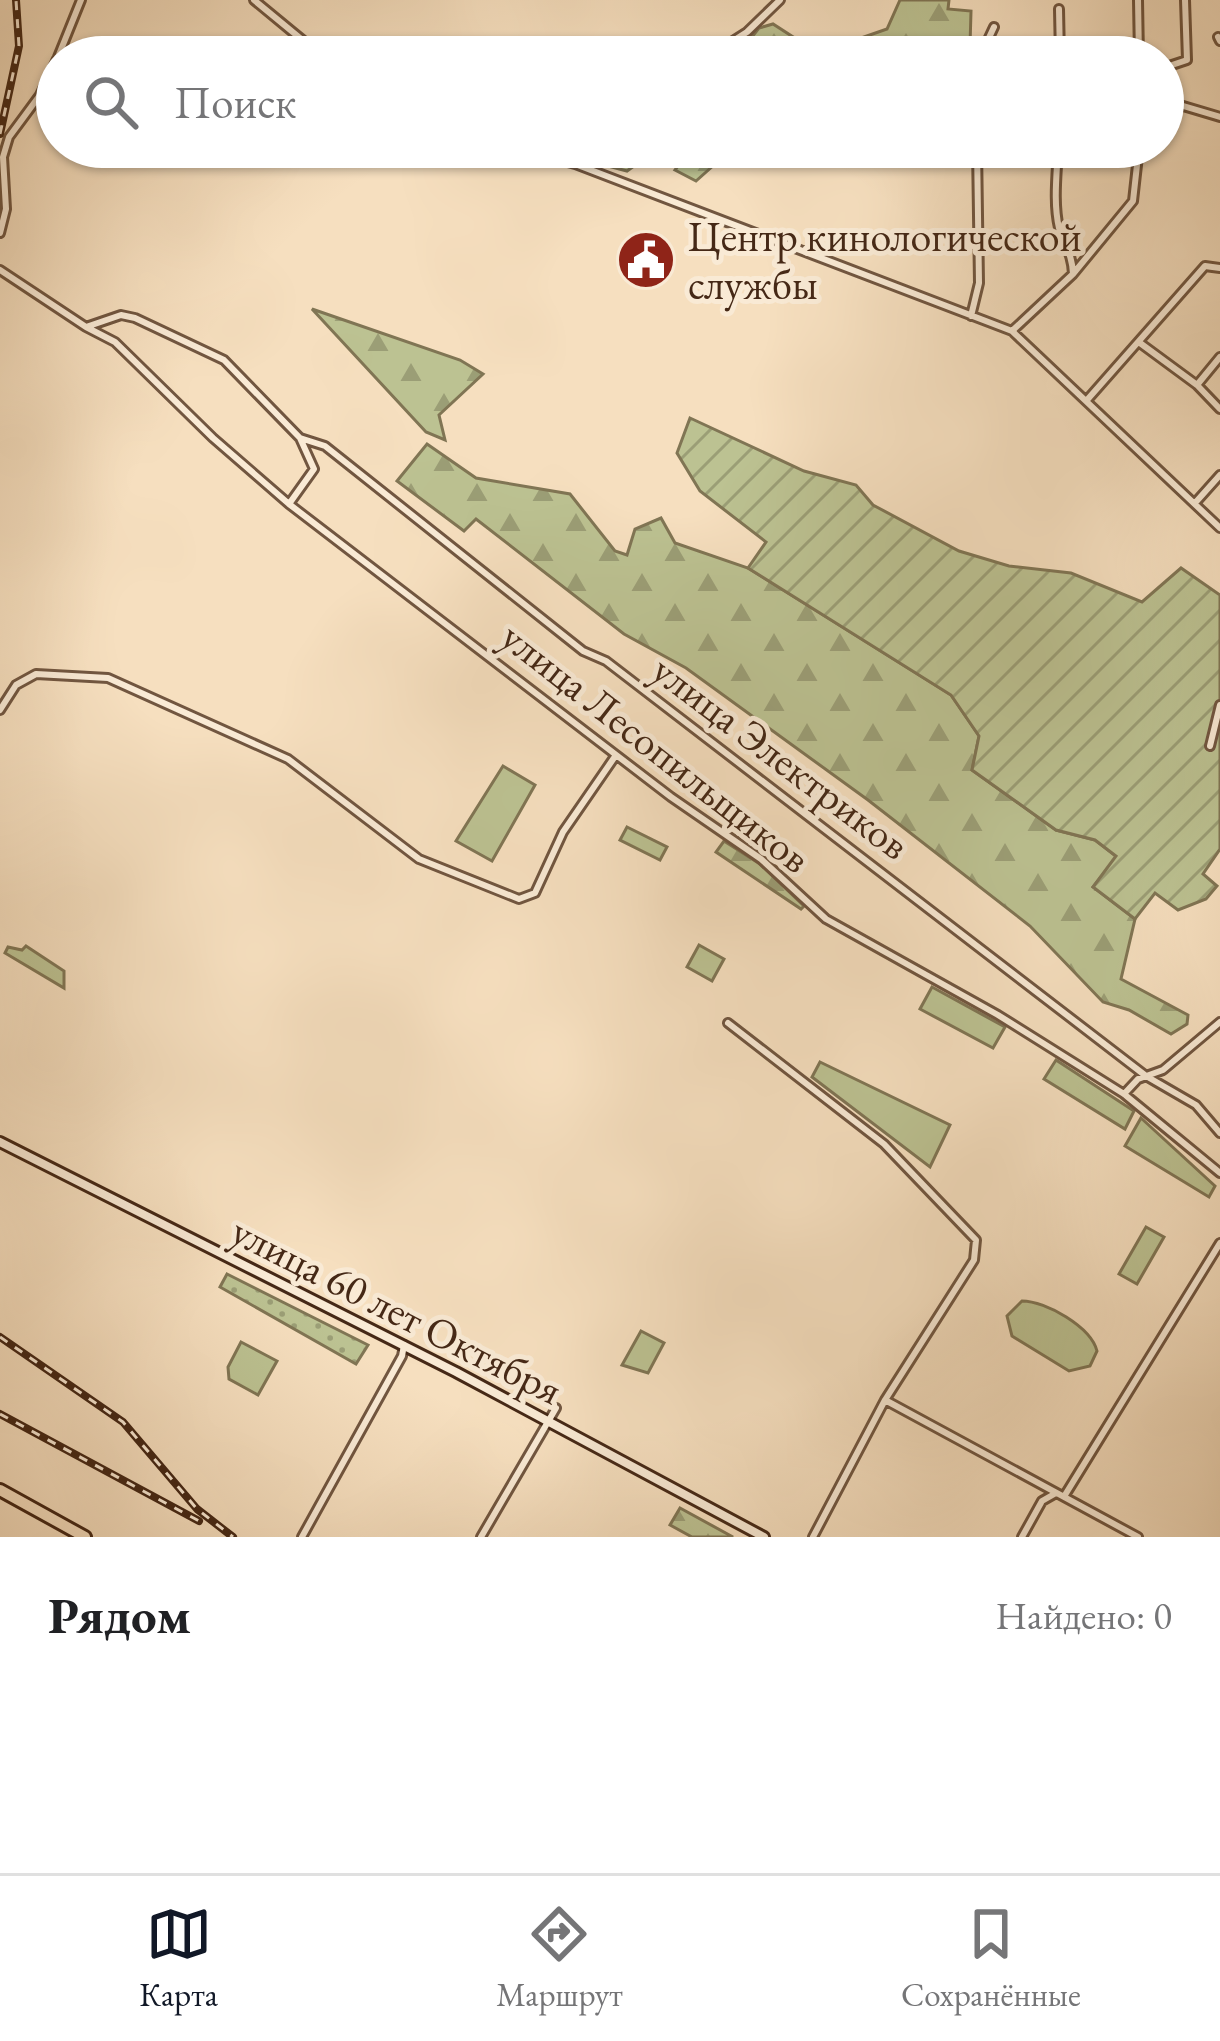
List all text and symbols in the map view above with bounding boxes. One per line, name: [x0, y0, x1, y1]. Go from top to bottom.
search box: [36, 36, 1184, 168]
icon: search: [78, 69, 144, 135]
text: Поиск: [174, 73, 296, 131]
place label: Центр кинологической службы: [688, 209, 1082, 312]
public building icon: Центр кинологической службы: [615, 229, 677, 291]
street label: улица Лесопильщиков: [490, 609, 822, 885]
street label: улица Электриков: [641, 642, 921, 872]
street label: улица 60 лет Октября: [222, 1203, 572, 1417]
text: Рядом: [48, 1582, 191, 1648]
text: Найдено: 0: [995, 1590, 1172, 1641]
tab: Карта: [139, 1901, 218, 2016]
tab: Маршрут: [496, 1901, 623, 2016]
tab: Сохранённые: [901, 1901, 1081, 2016]

